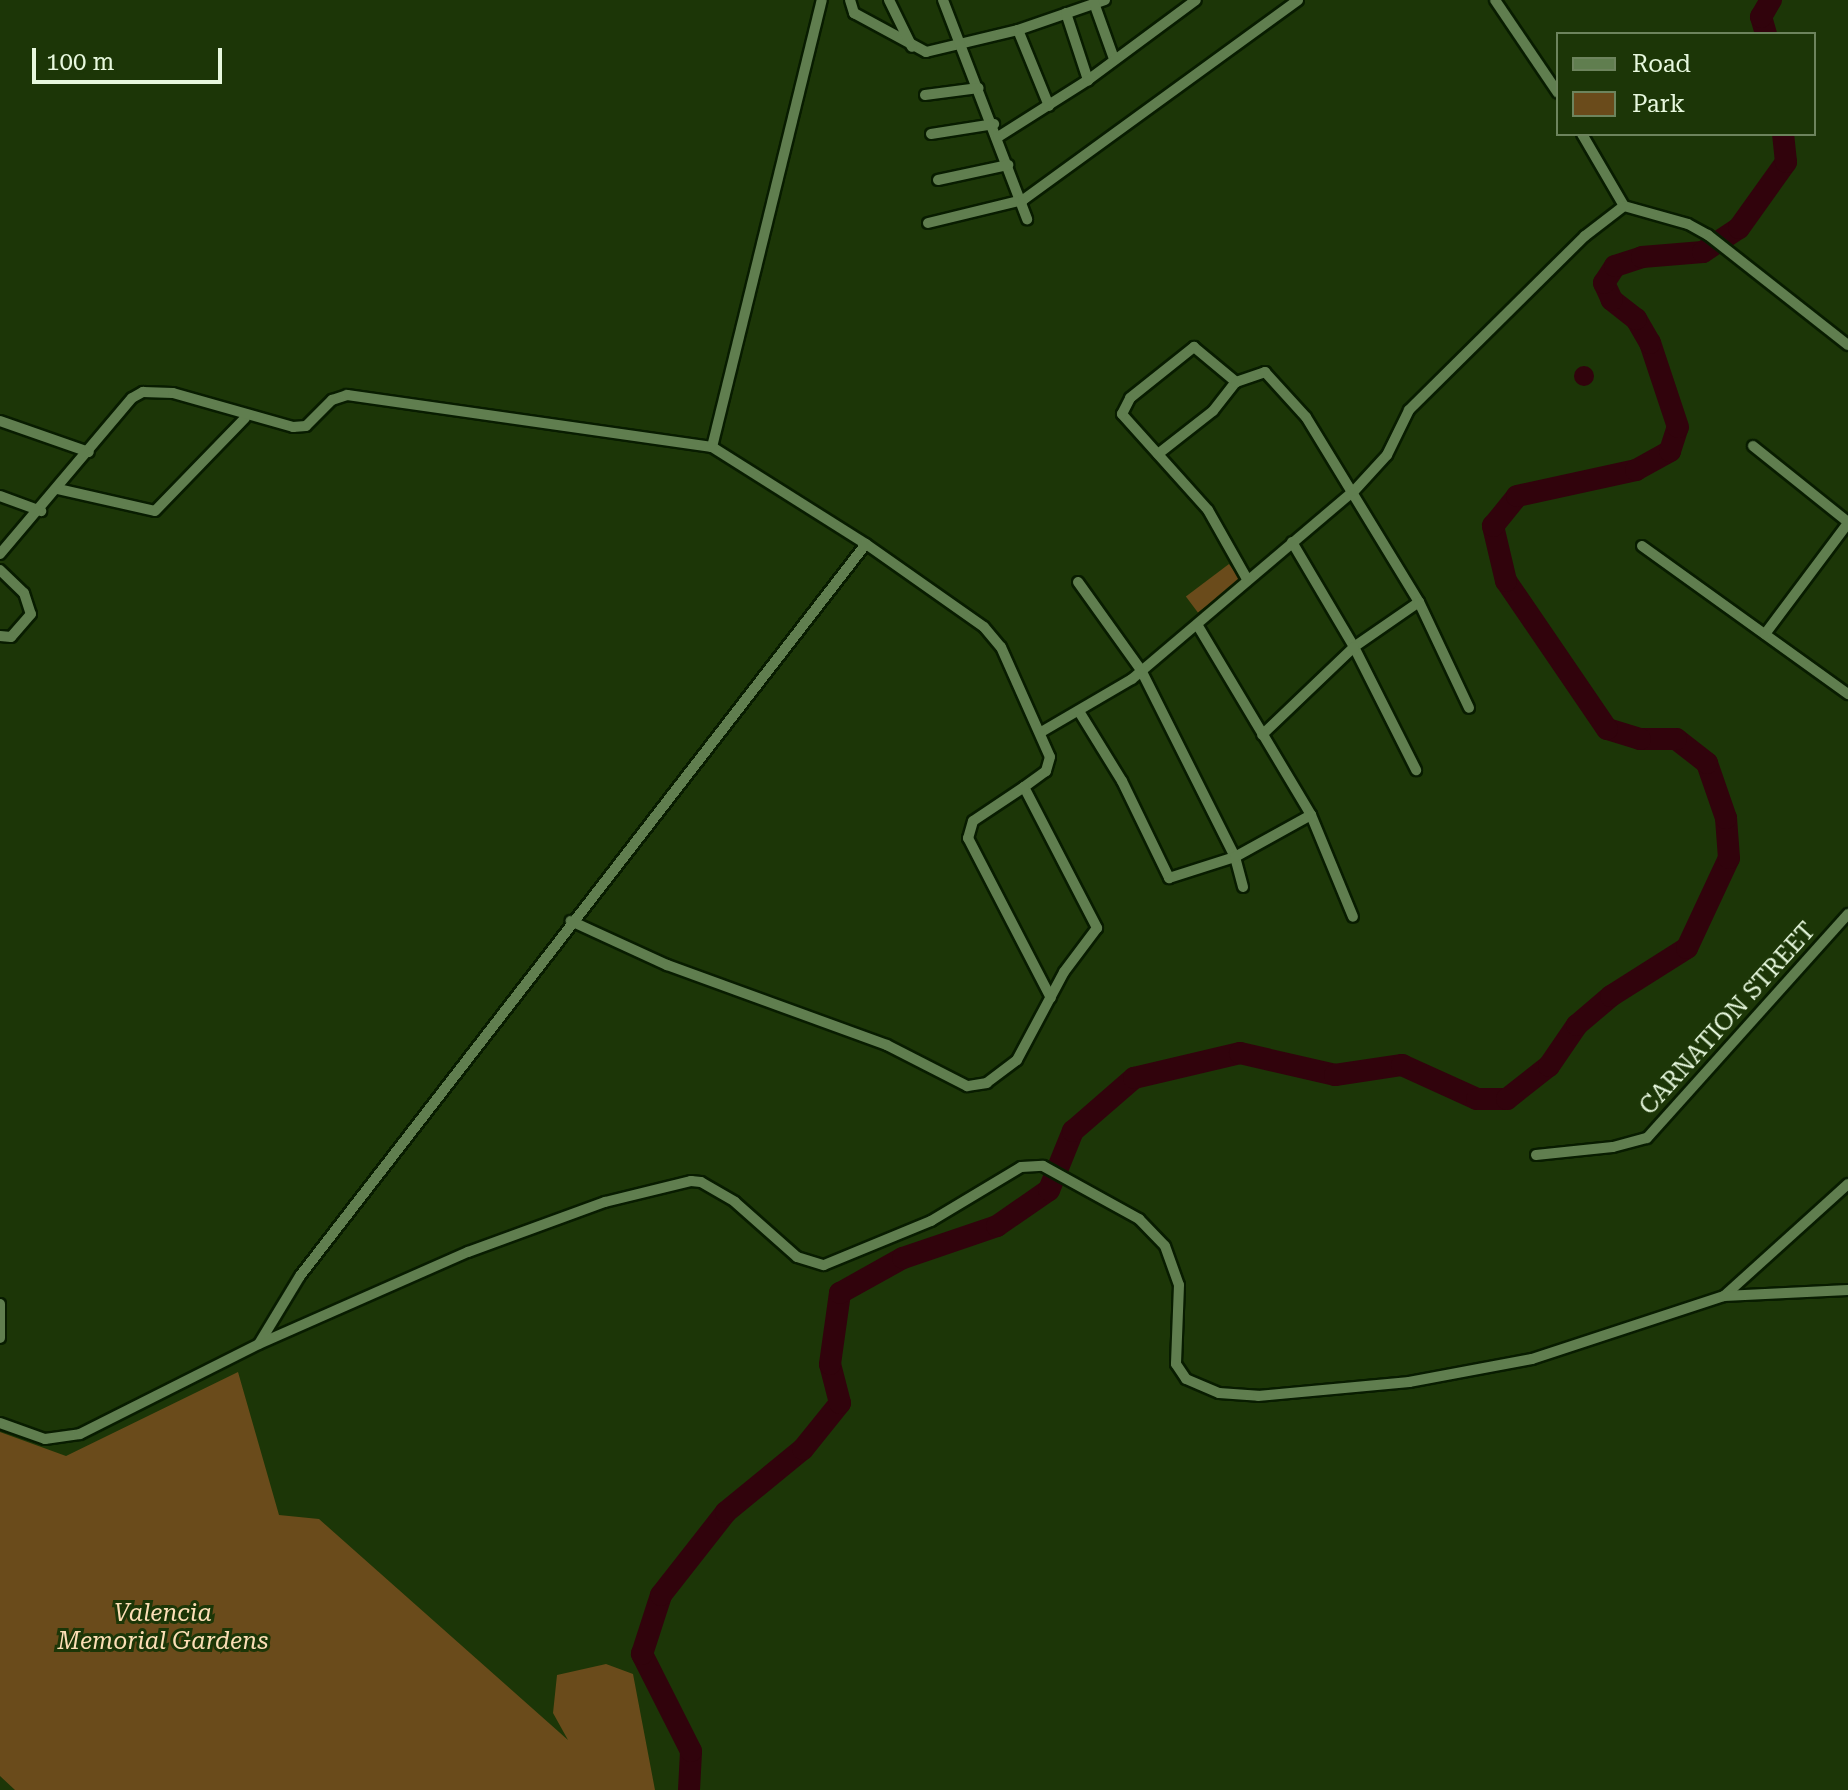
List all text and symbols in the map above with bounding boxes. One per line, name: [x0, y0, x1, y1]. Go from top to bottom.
scale bar: [36, 32, 226, 82]
legend: [1556, 32, 1816, 136]
text: 100 m: [46, 48, 114, 76]
text: Road: [1632, 50, 1691, 78]
text: Park: [1632, 90, 1685, 118]
street label: CARNATION STREET: [1634, 917, 1822, 1121]
park label: Valencia Memorial Gardens: [57, 1600, 269, 1656]

